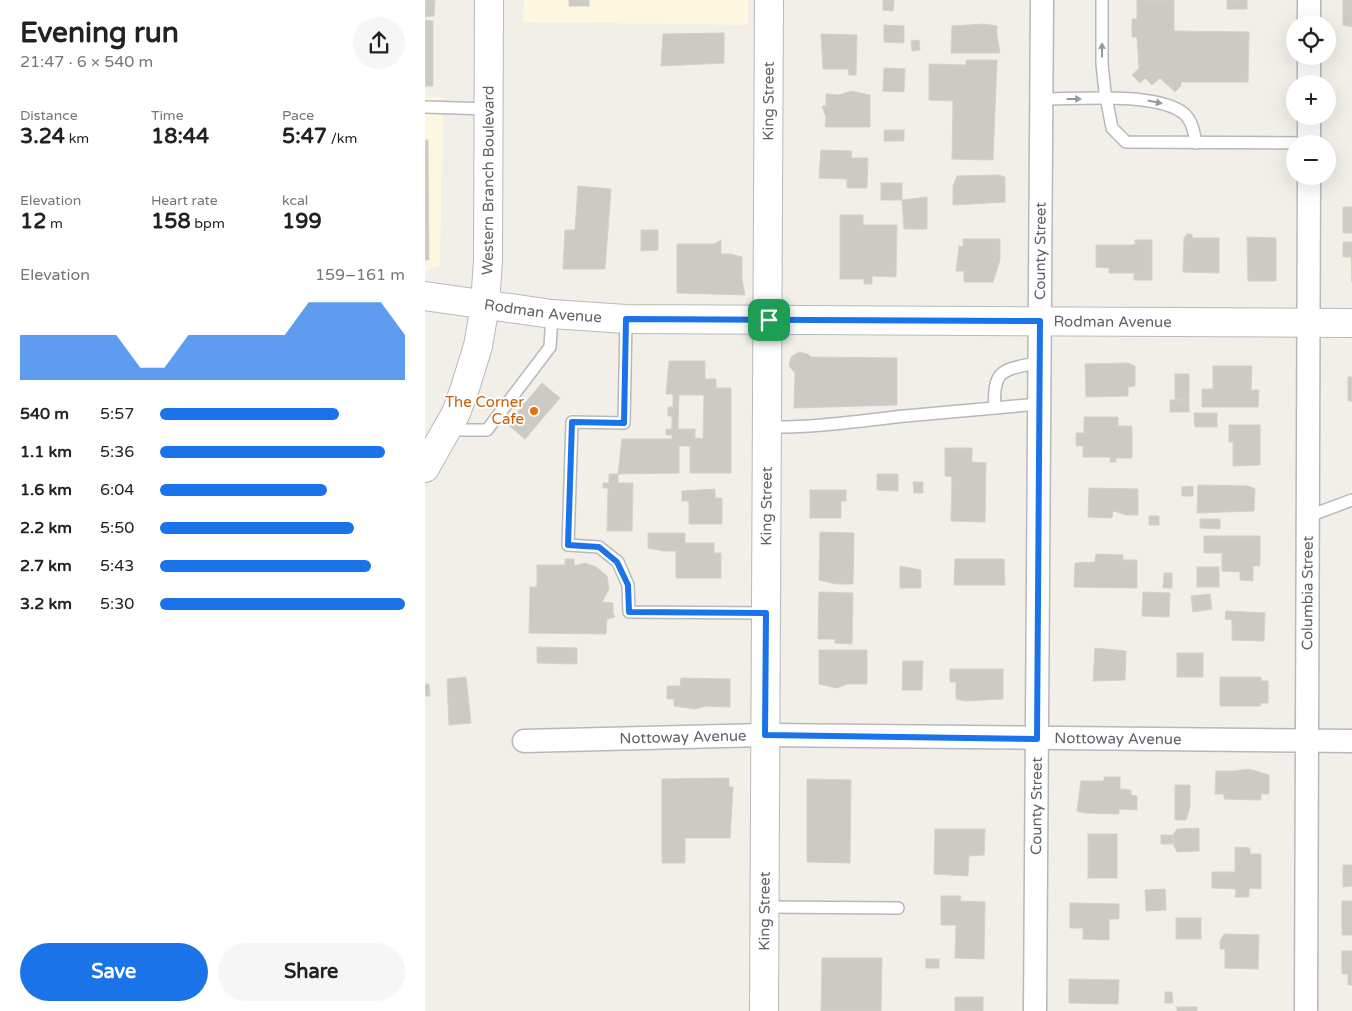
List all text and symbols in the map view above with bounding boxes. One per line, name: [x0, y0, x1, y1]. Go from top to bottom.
map controls: [1286, 15, 1336, 185]
button: locate: [1286, 15, 1336, 65]
text: Evening run: [20, 16, 179, 50]
button: share: [353, 17, 405, 69]
one-way arrow: [1098, 42, 1106, 58]
text: 21:47 · 6 × 540 m: [20, 52, 153, 72]
street label: King Street: [759, 61, 778, 141]
button: +: [1286, 75, 1336, 125]
street label: Western Branch Boulevard: [478, 85, 498, 276]
one-way arrow: [1066, 95, 1082, 103]
one-way arrow: [1147, 98, 1162, 106]
text: Distance: [20, 107, 78, 124]
text: Time: [151, 107, 184, 124]
text: Pace: [282, 107, 314, 124]
text: 3.24: [20, 124, 65, 149]
text: 18:44: [151, 124, 209, 149]
text: 5:47: [282, 124, 327, 149]
text: km: [65, 130, 89, 147]
text: /km: [327, 130, 357, 147]
button: −: [1286, 135, 1336, 185]
text: Elevation: [20, 192, 81, 209]
text: Heart rate: [151, 192, 218, 209]
text: kcal: [282, 192, 308, 209]
street label: County Street: [1031, 202, 1050, 300]
text: 12: [20, 209, 46, 234]
text: 158: [151, 209, 191, 234]
text: 199: [282, 209, 322, 234]
text: m: [46, 215, 63, 232]
text: bpm: [191, 215, 225, 232]
text: Elevation: [20, 265, 90, 285]
text: 159–161 m: [315, 265, 405, 285]
street label: Rodman Avenue: [483, 295, 602, 326]
pin: [748, 299, 790, 341]
icon: arrive: [755, 306, 783, 334]
street label: Rodman Avenue: [1053, 312, 1172, 331]
place label: The Corner Cafe: [445, 393, 524, 428]
text: 540 m: [20, 404, 69, 424]
text: 5:57: [100, 404, 134, 424]
marker: The Corner Cafe: [528, 405, 540, 417]
text: 1.1 km: [20, 442, 72, 462]
text: 5:36: [100, 442, 134, 462]
street label: King Street: [757, 466, 776, 546]
text: 1.6 km: [20, 480, 72, 500]
text: 6:04: [100, 480, 134, 500]
text: 2.2 km: [20, 518, 72, 538]
text: 5:50: [100, 518, 134, 538]
street label: Columbia Street: [1298, 535, 1317, 650]
text: 2.7 km: [20, 556, 72, 576]
text: 5:43: [100, 556, 134, 576]
text: 3.2 km: [20, 594, 72, 614]
text: 5:30: [100, 594, 134, 614]
street label: Nottoway Avenue: [619, 726, 747, 748]
street label: Nottoway Avenue: [1054, 729, 1182, 748]
street label: County Street: [1027, 757, 1046, 855]
street label: King Street: [755, 871, 774, 951]
button: Save: [20, 943, 208, 1001]
button: Share: [218, 943, 405, 1001]

